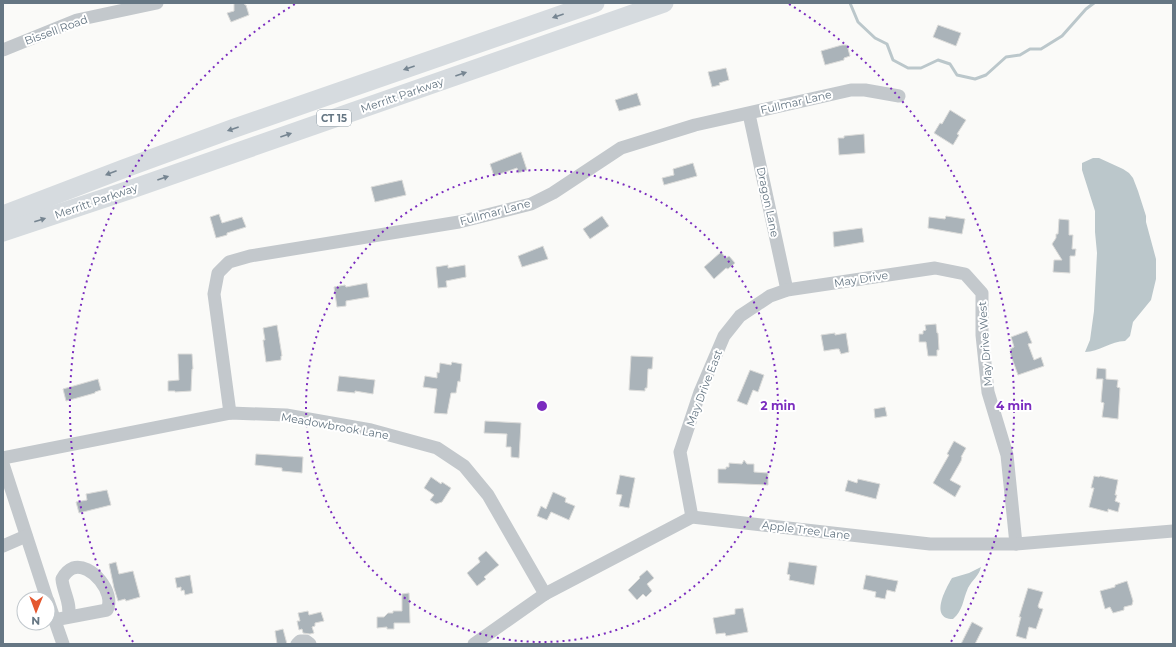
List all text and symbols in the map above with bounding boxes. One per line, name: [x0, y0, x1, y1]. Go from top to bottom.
street label: Bissell Road: [23, 12, 89, 48]
one-way arrow: [552, 13, 564, 19]
one-way arrow: [403, 65, 415, 71]
one-way arrow: [456, 70, 468, 76]
street label: Merritt Parkway: [359, 74, 445, 116]
street label: Fullmar Lane: [759, 87, 833, 117]
road number: CT 15: [317, 110, 351, 126]
one-way arrow: [227, 126, 239, 132]
one-way arrow: [280, 132, 292, 138]
street label: Dragon Lane: [754, 166, 782, 239]
one-way arrow: [105, 171, 117, 177]
one-way arrow: [158, 175, 170, 181]
street label: Merritt Parkway: [53, 180, 139, 222]
street label: Fullmar Lane: [458, 196, 532, 228]
one-way arrow: [34, 216, 46, 222]
street label: May Drive: [833, 268, 889, 290]
street label: May Drive West: [975, 300, 995, 387]
street label: May Drive East: [683, 347, 725, 428]
text: 2 min: [761, 398, 795, 413]
text: 4 min: [996, 398, 1032, 413]
centre of rings: [535, 399, 549, 413]
street label: Meadowbrook Lane: [280, 410, 390, 442]
street label: Apple Tree Lane: [761, 518, 851, 542]
north arrow: [16, 591, 56, 631]
text: N: [31, 614, 40, 628]

